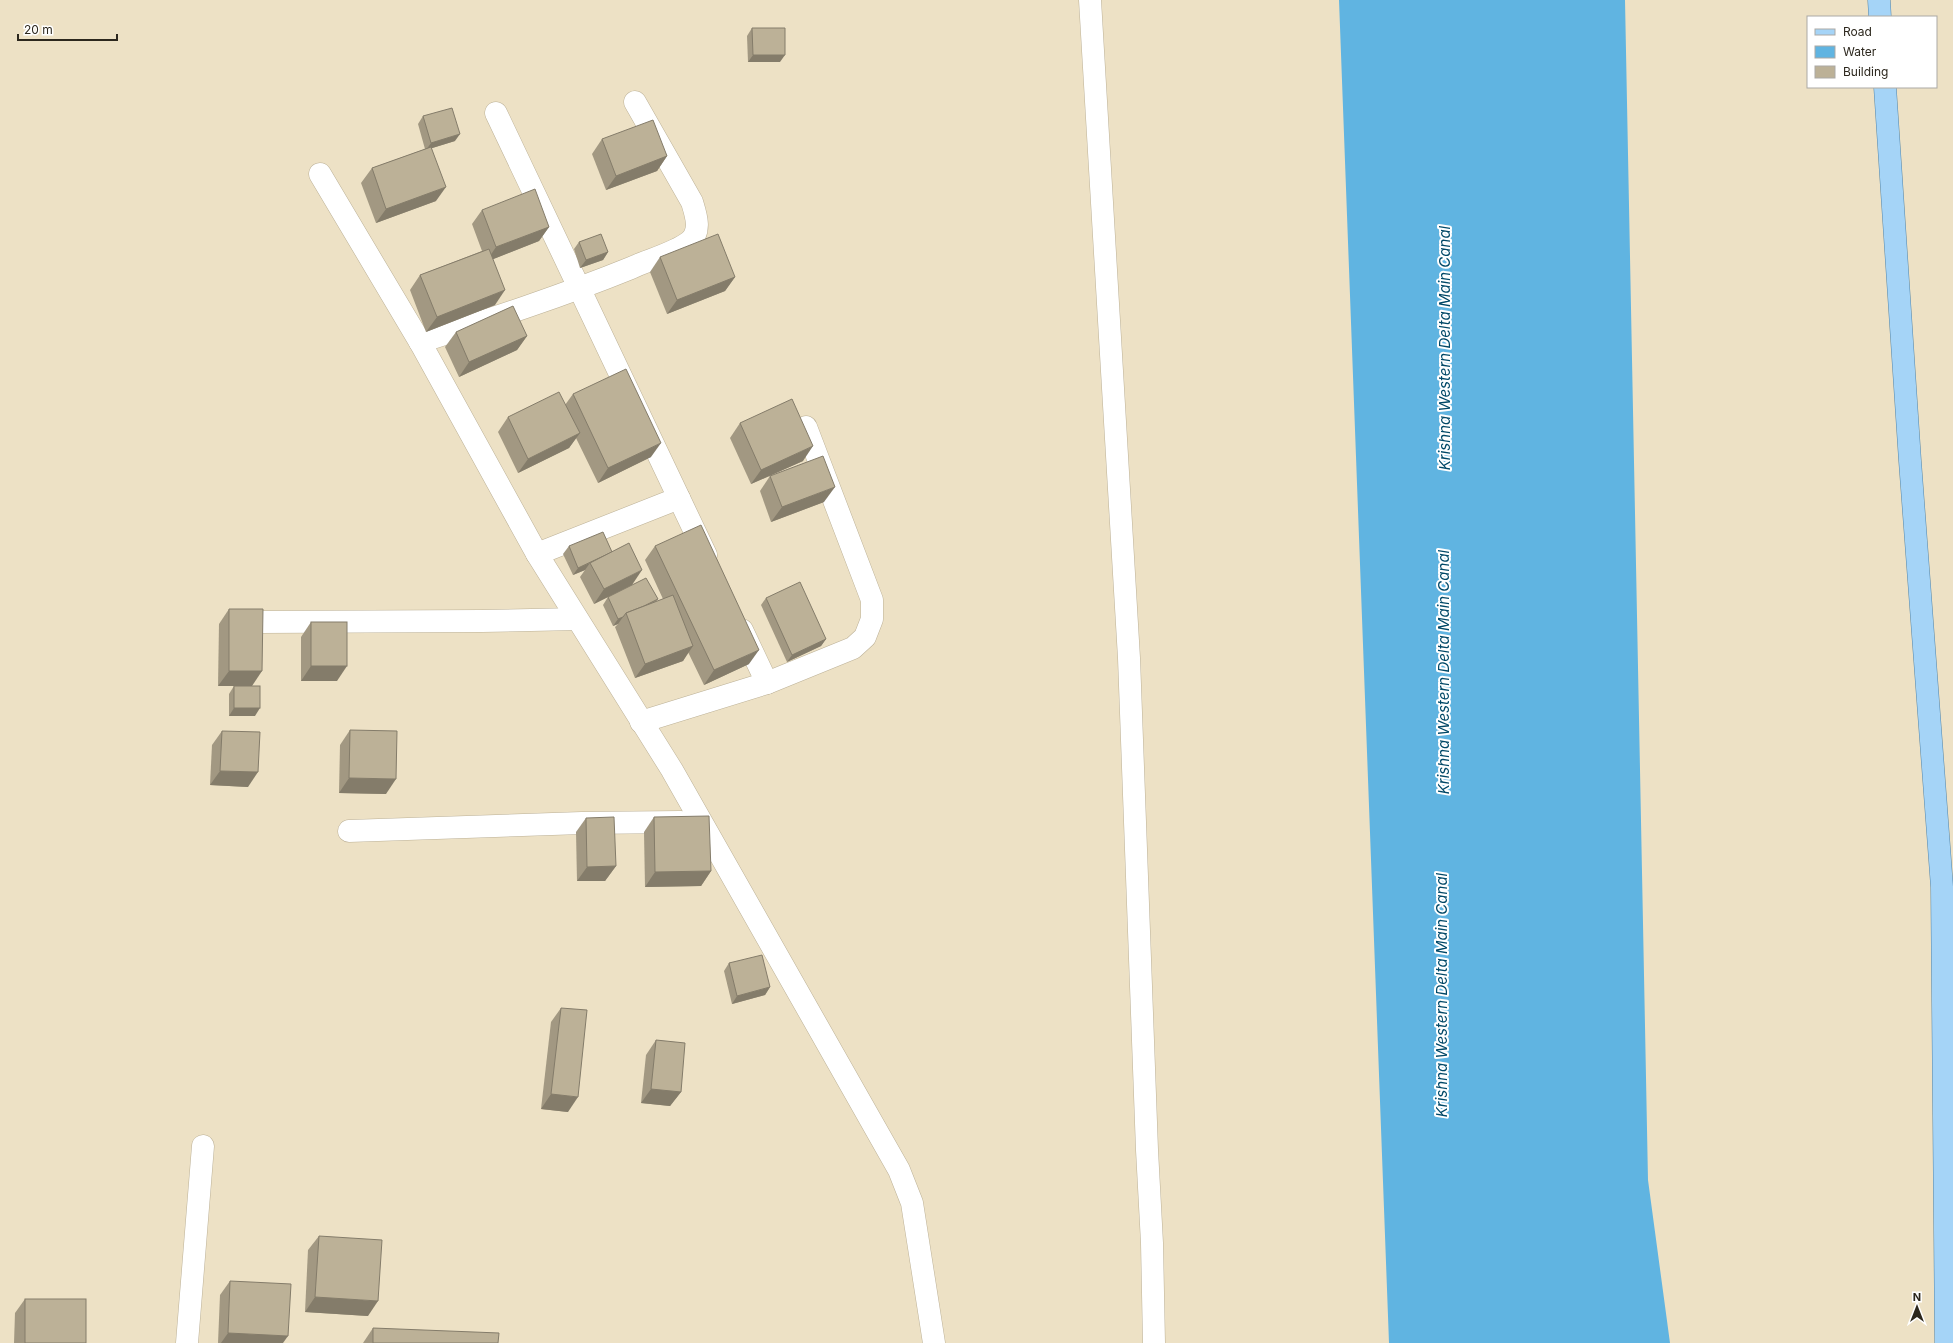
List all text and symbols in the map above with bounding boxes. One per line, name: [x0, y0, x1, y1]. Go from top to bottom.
scale bar: [18, 16, 117, 42]
legend: [1807, 16, 1937, 88]
text: 20 m: [24, 22, 53, 37]
text: Road: [1843, 24, 1872, 39]
text: Water: [1843, 44, 1877, 59]
text: Building: [1843, 64, 1888, 79]
water label: Krishna Western Delta Main Canal: [1435, 225, 1454, 470]
water label: Krishna Western Delta Main Canal: [1434, 549, 1453, 794]
water label: Krishna Western Delta Main Canal: [1432, 872, 1451, 1117]
north arrow: [1897, 1287, 1937, 1327]
text: N: [1913, 1290, 1921, 1304]

